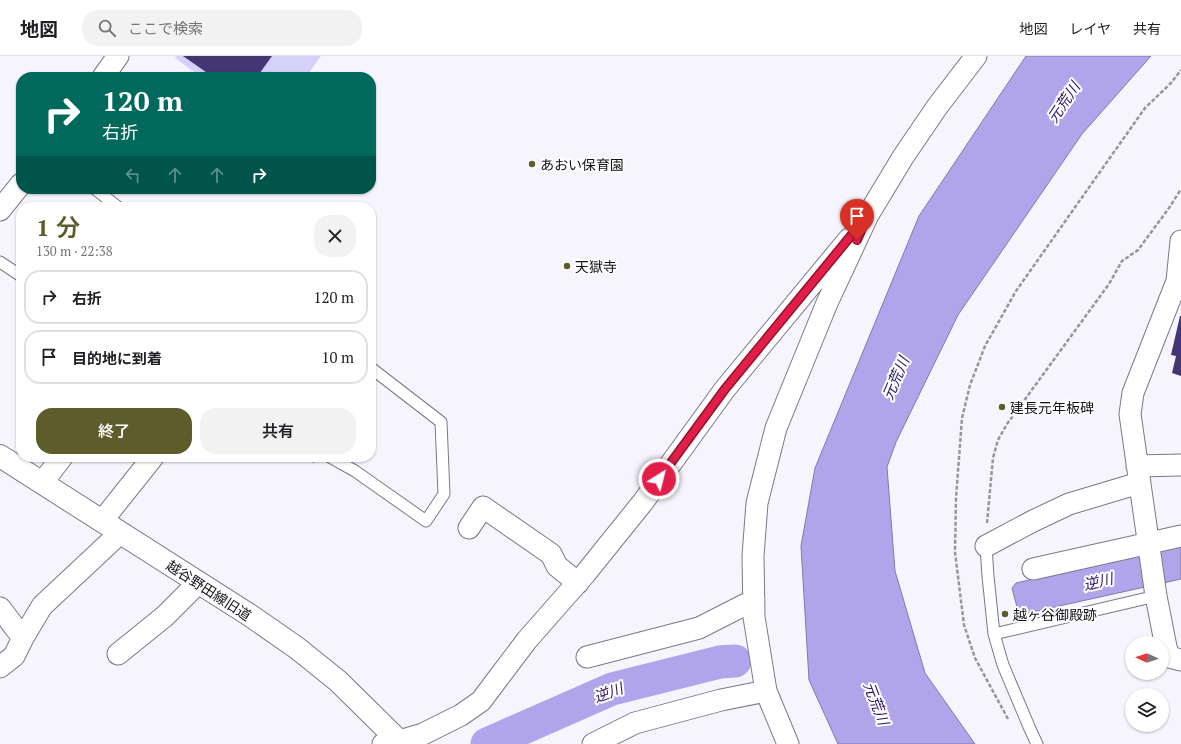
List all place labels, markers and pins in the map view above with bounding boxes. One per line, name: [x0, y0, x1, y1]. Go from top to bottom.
place label: あおい保育園: [540, 155, 624, 174]
marker: あおい保育園: [527, 159, 537, 169]
pin: [840, 199, 874, 240]
place label: 天獄寺: [575, 257, 617, 276]
marker: 天獄寺: [562, 261, 572, 271]
place label: 建長元年板碑: [1010, 398, 1094, 417]
marker: 建長元年板碑: [997, 402, 1007, 412]
place label: 越ヶ谷御殿跡: [1013, 605, 1097, 624]
marker: 越ヶ谷御殿跡: [1000, 609, 1010, 619]

